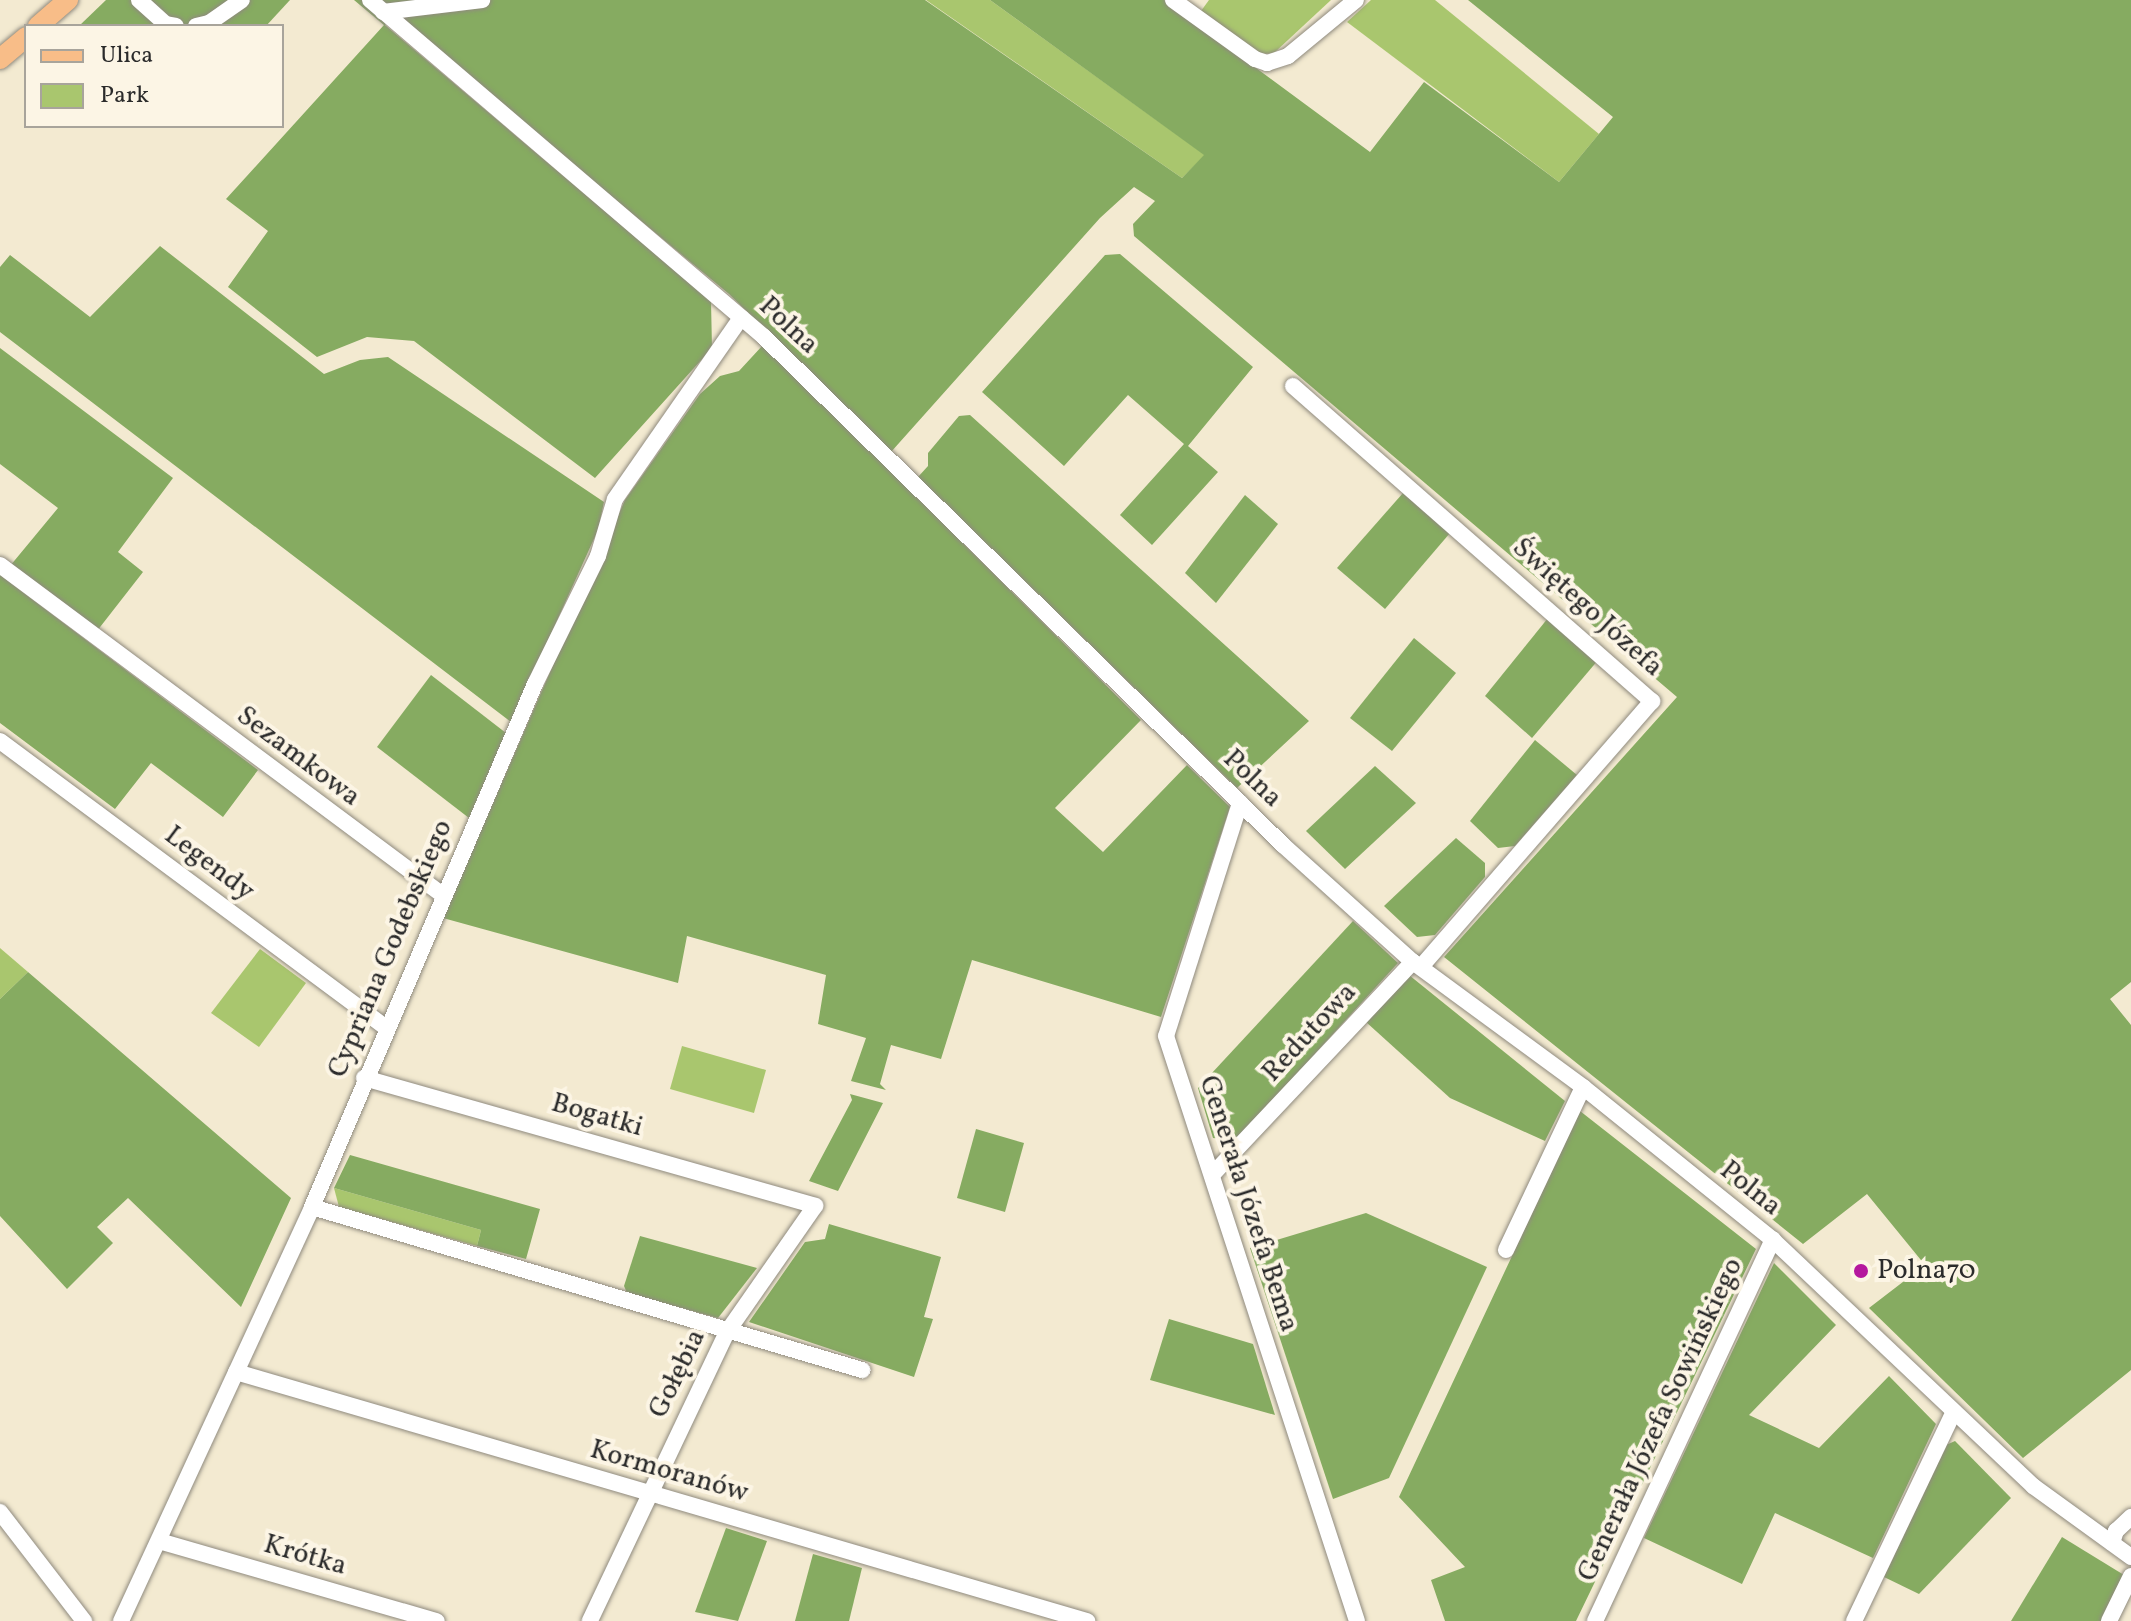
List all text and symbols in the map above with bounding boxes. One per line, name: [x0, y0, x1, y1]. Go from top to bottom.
legend: [24, 24, 284, 128]
text: Ulica: [100, 39, 153, 73]
text: Park: [100, 79, 149, 113]
street label: Polna: [751, 290, 825, 362]
street label: Świętego Józefa: [1505, 531, 1669, 685]
street label: Sezamkowa: [229, 699, 367, 815]
street label: Polna: [1215, 743, 1289, 815]
street label: Cypriana Godebskiego: [321, 815, 461, 1083]
street label: Legendy: [157, 819, 261, 909]
street label: Redutowa: [1256, 976, 1364, 1090]
street label: Generała Józefa Bema: [1191, 1072, 1305, 1336]
street label: Bogatki: [547, 1087, 647, 1145]
street label: Polna: [1712, 1154, 1788, 1224]
street label: Generała Józefa Sowińskiego: [1571, 1253, 1751, 1587]
place label: Polna70: [1877, 1254, 1976, 1288]
marker: Polna70: [1852, 1262, 1870, 1280]
street label: Gołębia: [642, 1324, 714, 1424]
street label: Kormoranów: [586, 1433, 752, 1511]
street label: Krótka: [260, 1528, 350, 1584]

